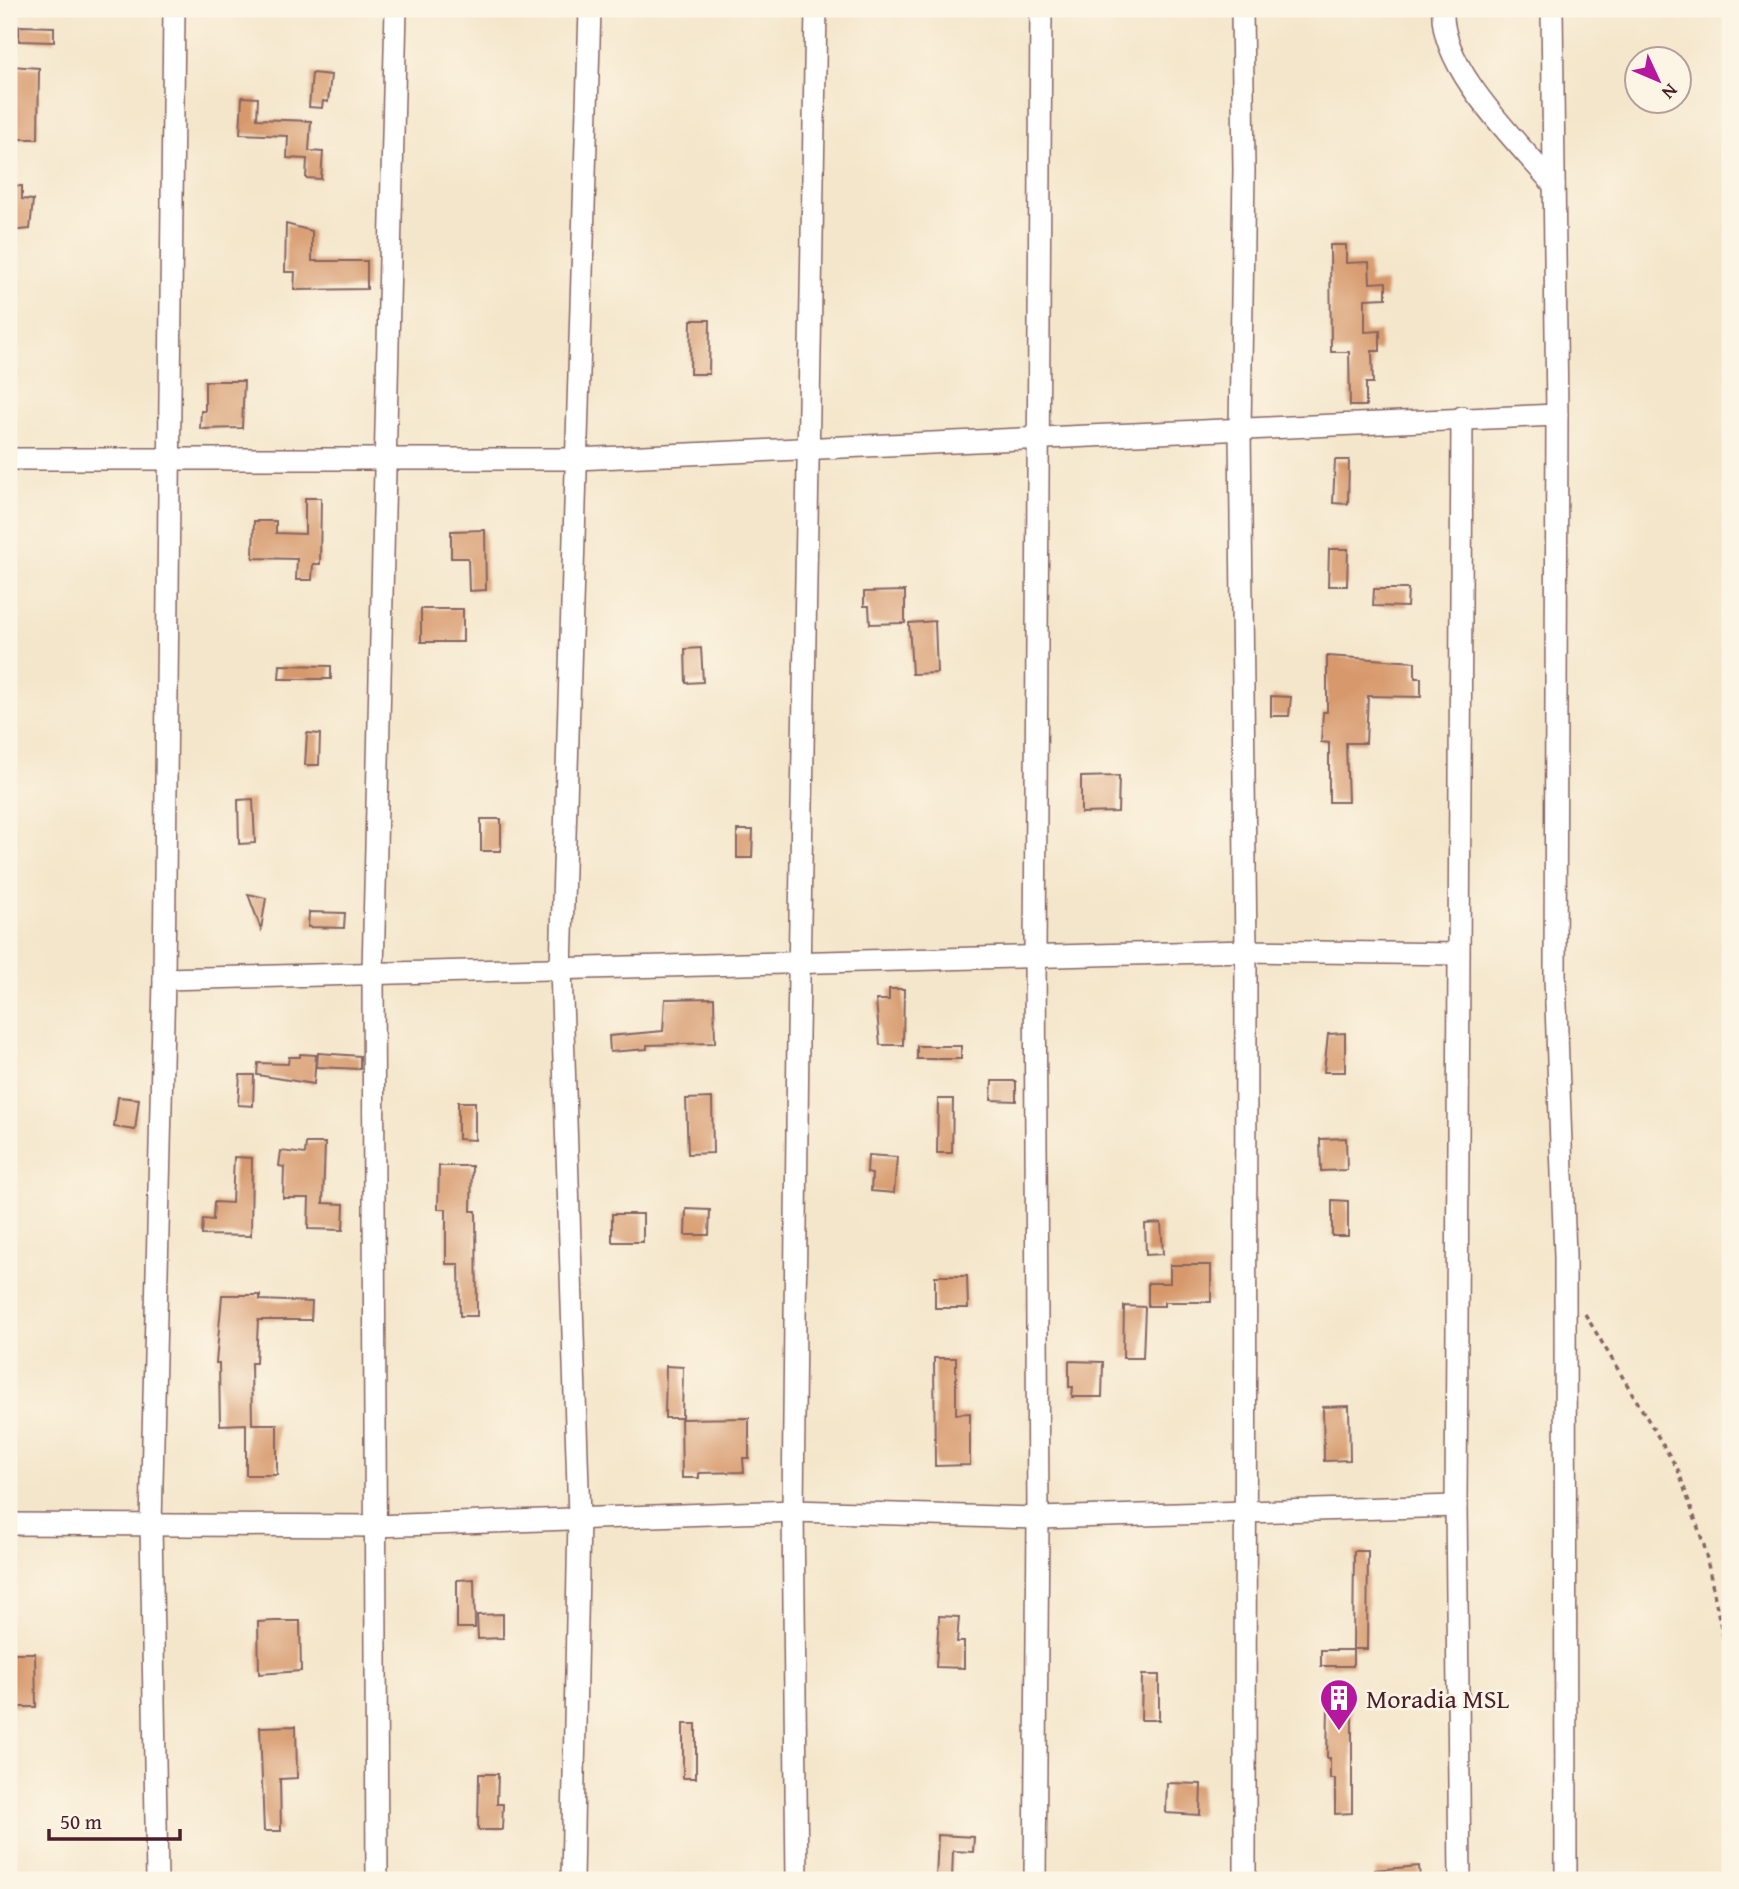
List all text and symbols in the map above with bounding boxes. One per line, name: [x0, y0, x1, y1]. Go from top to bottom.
north arrow: [1624, 46, 1694, 116]
text: N: [1656, 78, 1685, 106]
building icon: Moradia MSL: [1318, 1677, 1360, 1732]
place label: Moradia MSL: [1366, 1679, 1510, 1718]
scale bar: [49, 1798, 180, 1842]
text: 50 m: [60, 1806, 102, 1837]

